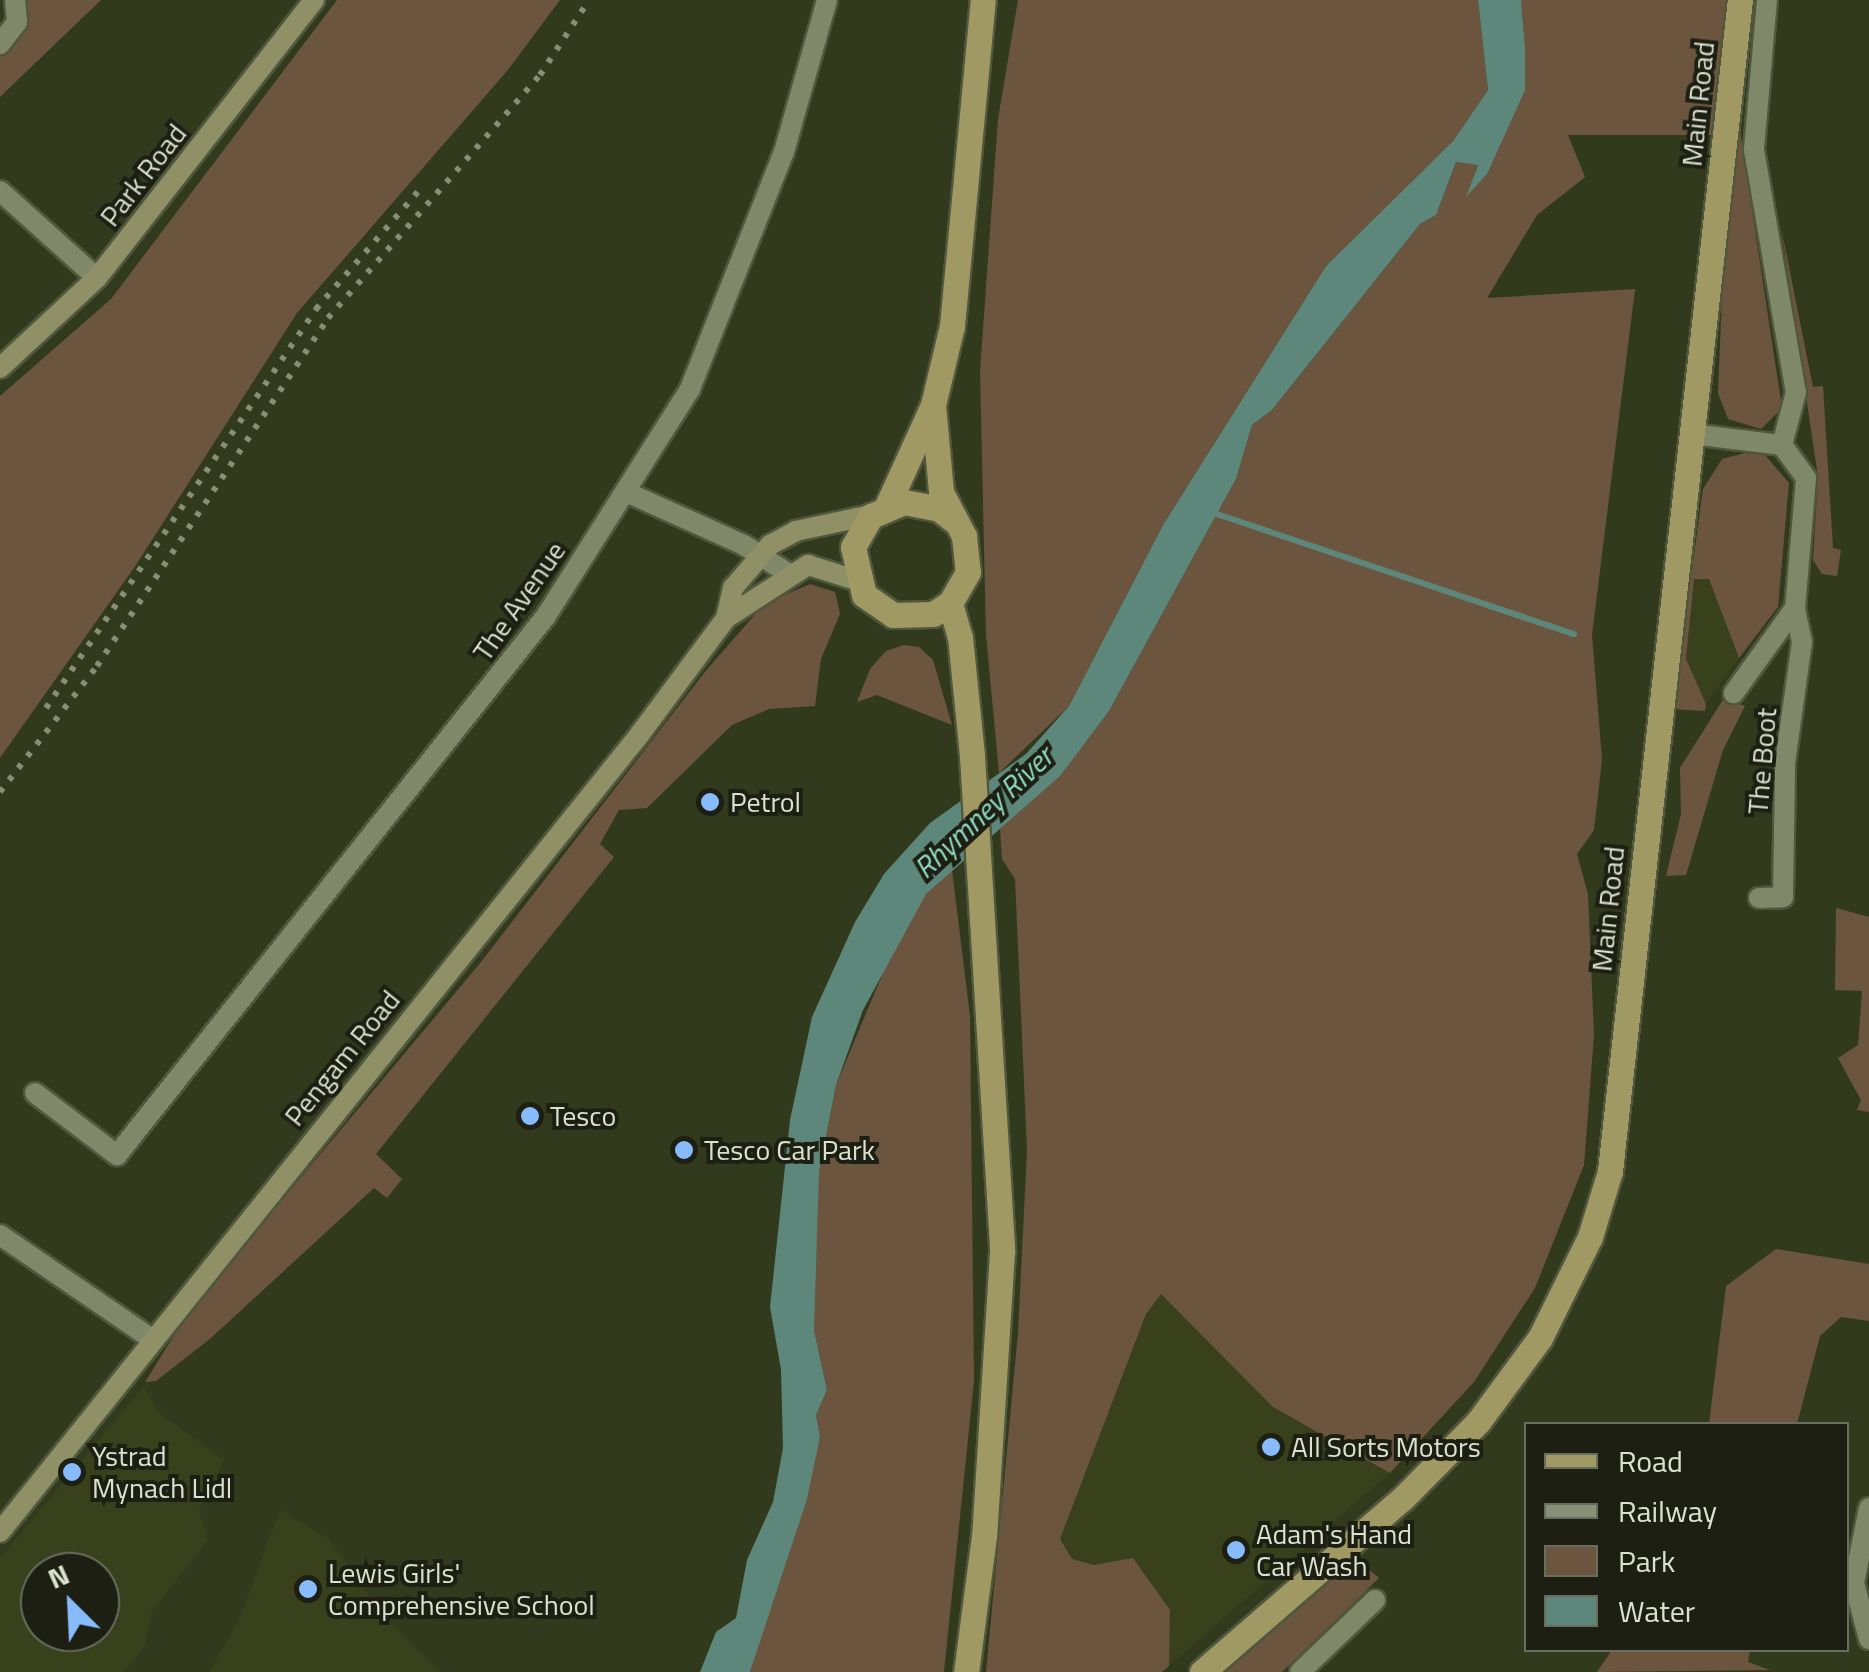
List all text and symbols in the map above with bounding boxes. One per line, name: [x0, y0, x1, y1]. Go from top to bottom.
street label: Main Road: [1675, 40, 1721, 168]
street label: Park Road: [93, 117, 193, 233]
street label: The Avenue: [466, 535, 572, 667]
street label: The Boot: [1741, 706, 1783, 816]
water label: Rhymney River: [906, 738, 1060, 886]
place label: Petrol: [730, 785, 801, 819]
marker: Petrol: [699, 791, 721, 813]
street label: Main Road: [1585, 845, 1631, 973]
street label: Pengam Road: [277, 984, 407, 1132]
place label: Tesco: [550, 1099, 616, 1133]
marker: Tesco: [519, 1105, 541, 1127]
place label: Tesco Car Park: [704, 1133, 875, 1167]
marker: Tesco Car Park: [673, 1139, 695, 1161]
legend: [1524, 1422, 1849, 1652]
place label: All Sorts Motors: [1291, 1430, 1481, 1464]
marker: All Sorts Motors: [1260, 1436, 1282, 1458]
text: Road: [1618, 1438, 1683, 1484]
place label: Ystrad Mynach Lidl: [92, 1439, 232, 1505]
marker: Ystrad Mynach Lidl: [61, 1461, 83, 1483]
text: Railway: [1618, 1488, 1717, 1534]
place label: Adam's Hand Car Wash: [1256, 1517, 1412, 1583]
text: Park: [1618, 1538, 1675, 1584]
marker: Adam's Hand Car Wash: [1225, 1539, 1247, 1561]
north arrow: [20, 1552, 120, 1652]
text: N: [41, 1552, 76, 1600]
place label: Lewis Girls' Comprehensive School: [328, 1556, 595, 1622]
marker: Lewis Girls' Comprehensive School: [297, 1578, 319, 1600]
text: Water: [1618, 1588, 1695, 1634]

